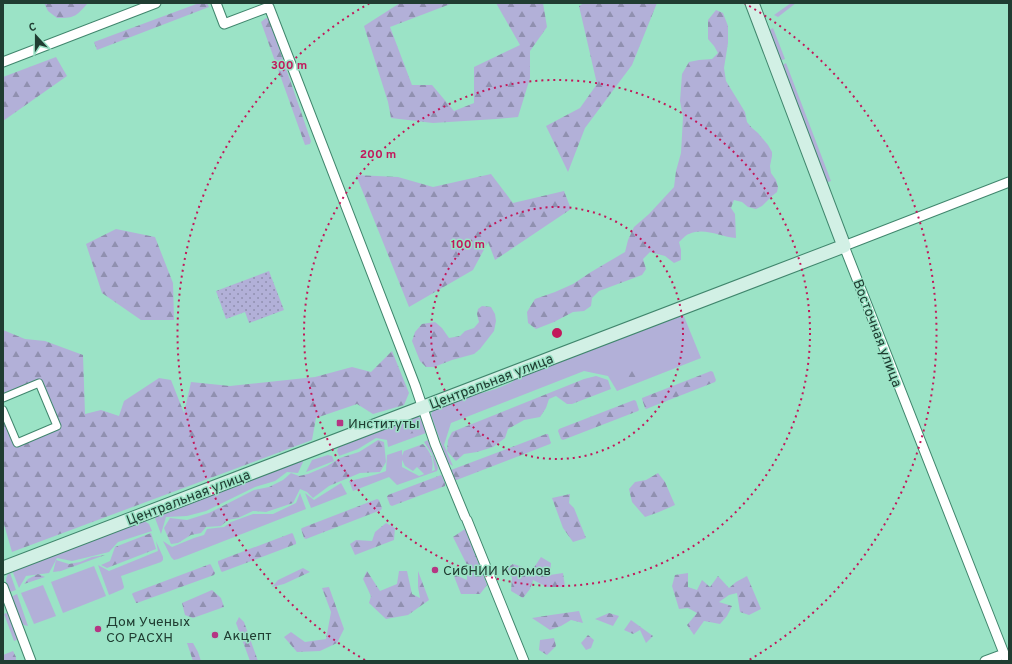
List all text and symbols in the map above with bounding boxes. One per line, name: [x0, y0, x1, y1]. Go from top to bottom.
north arrow: [16, 16, 56, 56]
text: С: [27, 20, 39, 35]
text: 300 m: [271, 58, 307, 74]
text: 200 m: [360, 147, 396, 163]
text: 100 m: [451, 237, 485, 253]
street label: Восточная улица: [848, 277, 905, 390]
centre of rings: [550, 326, 564, 340]
street label: Центральная улица: [427, 351, 556, 414]
place label: Институты: [348, 416, 420, 433]
marker: Институты: [335, 418, 345, 428]
street label: Центральная улица: [124, 467, 253, 530]
place label: СибНИИ Кормов: [443, 563, 551, 580]
marker: СибНИИ Кормов: [430, 565, 440, 575]
place label: Дом Ученых СО РАСХН: [106, 614, 190, 647]
marker: Дом Ученых СО РАСХН: [93, 624, 103, 634]
place label: Акцепт: [223, 628, 272, 645]
marker: Акцепт: [210, 630, 220, 640]

